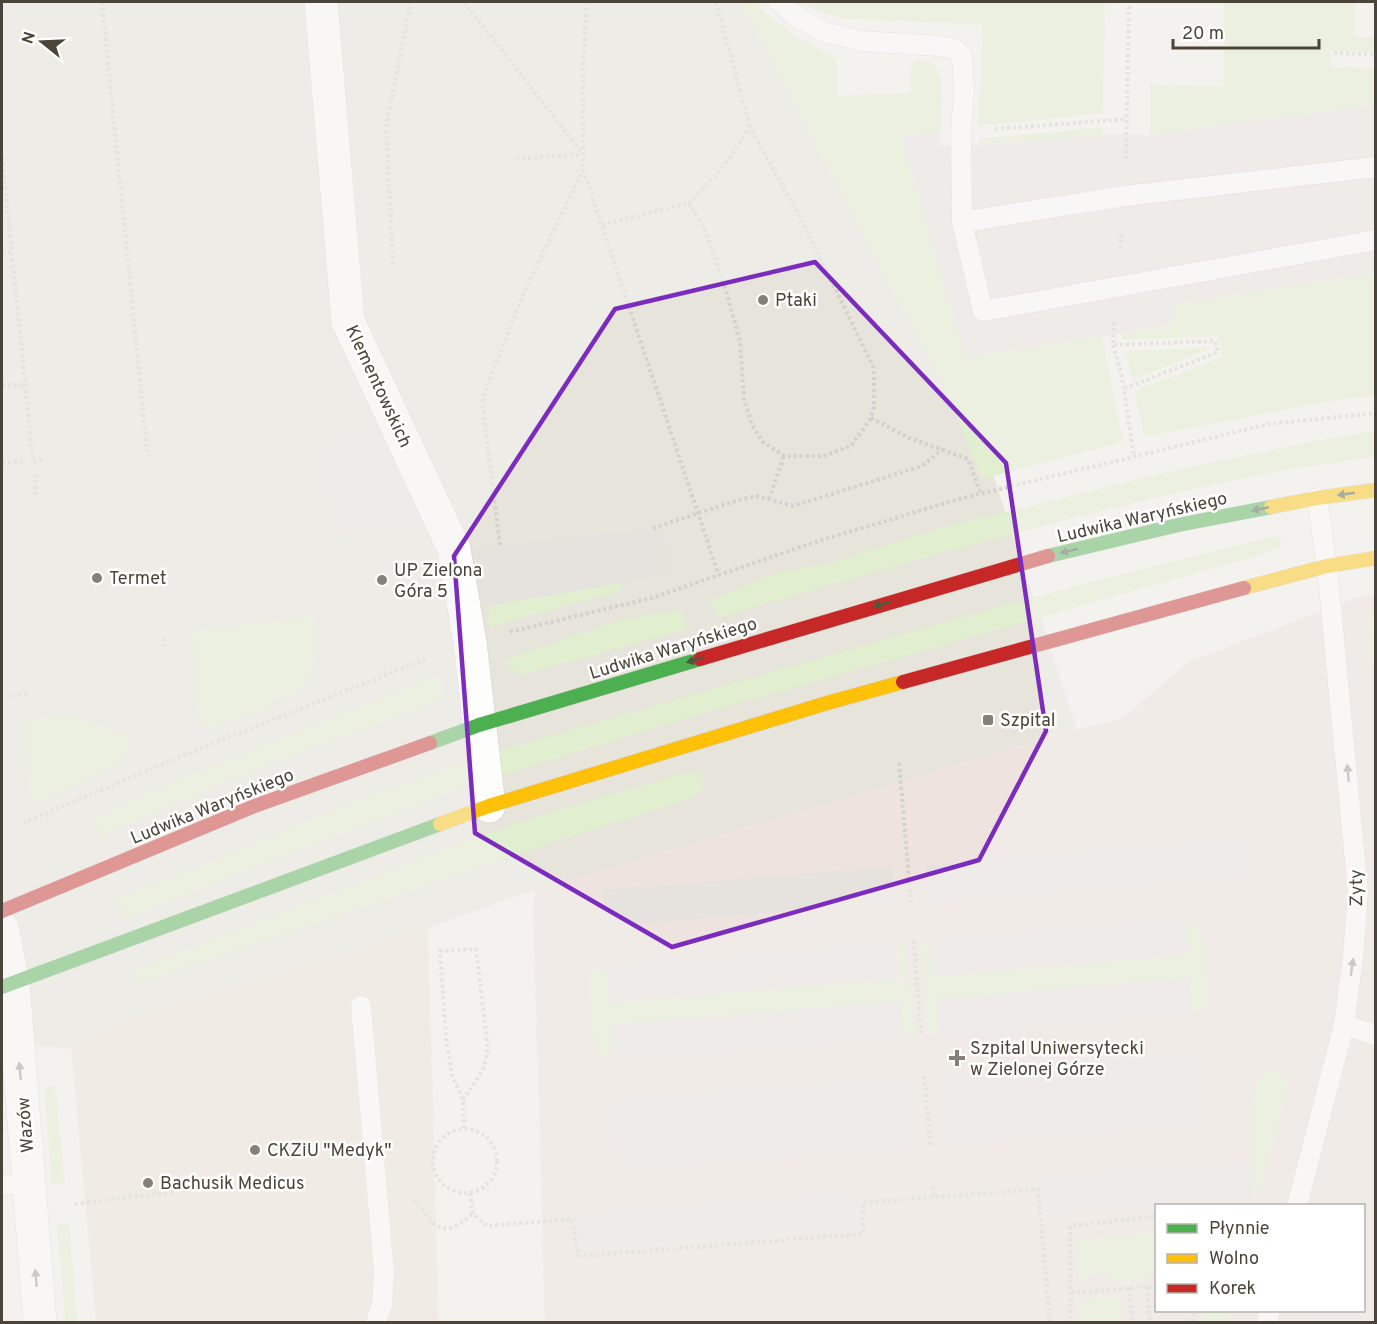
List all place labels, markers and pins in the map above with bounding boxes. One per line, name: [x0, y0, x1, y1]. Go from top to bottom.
place label: Ptaki: [775, 290, 817, 313]
marker: Ptaki: [756, 293, 770, 307]
place label: UP Zielona Góra 5: [394, 560, 482, 604]
place label: Termet: [109, 568, 166, 591]
marker: Termet: [90, 571, 104, 585]
marker: UP Zielona Góra 5: [375, 573, 389, 587]
place label: Szpital: [1000, 710, 1055, 733]
marker: Szpital: [981, 713, 995, 727]
place label: Szpital Uniwersytecki w Zielonej Górze: [970, 1038, 1144, 1082]
marker: Szpital Uniwersytecki w Zielonej Górze: [948, 1049, 966, 1067]
place label: CKZiU "Medyk": [267, 1140, 392, 1163]
marker: CKZiU "Medyk": [248, 1143, 262, 1157]
place label: Bachusik Medicus: [160, 1173, 304, 1196]
marker: Bachusik Medicus: [141, 1176, 155, 1190]

